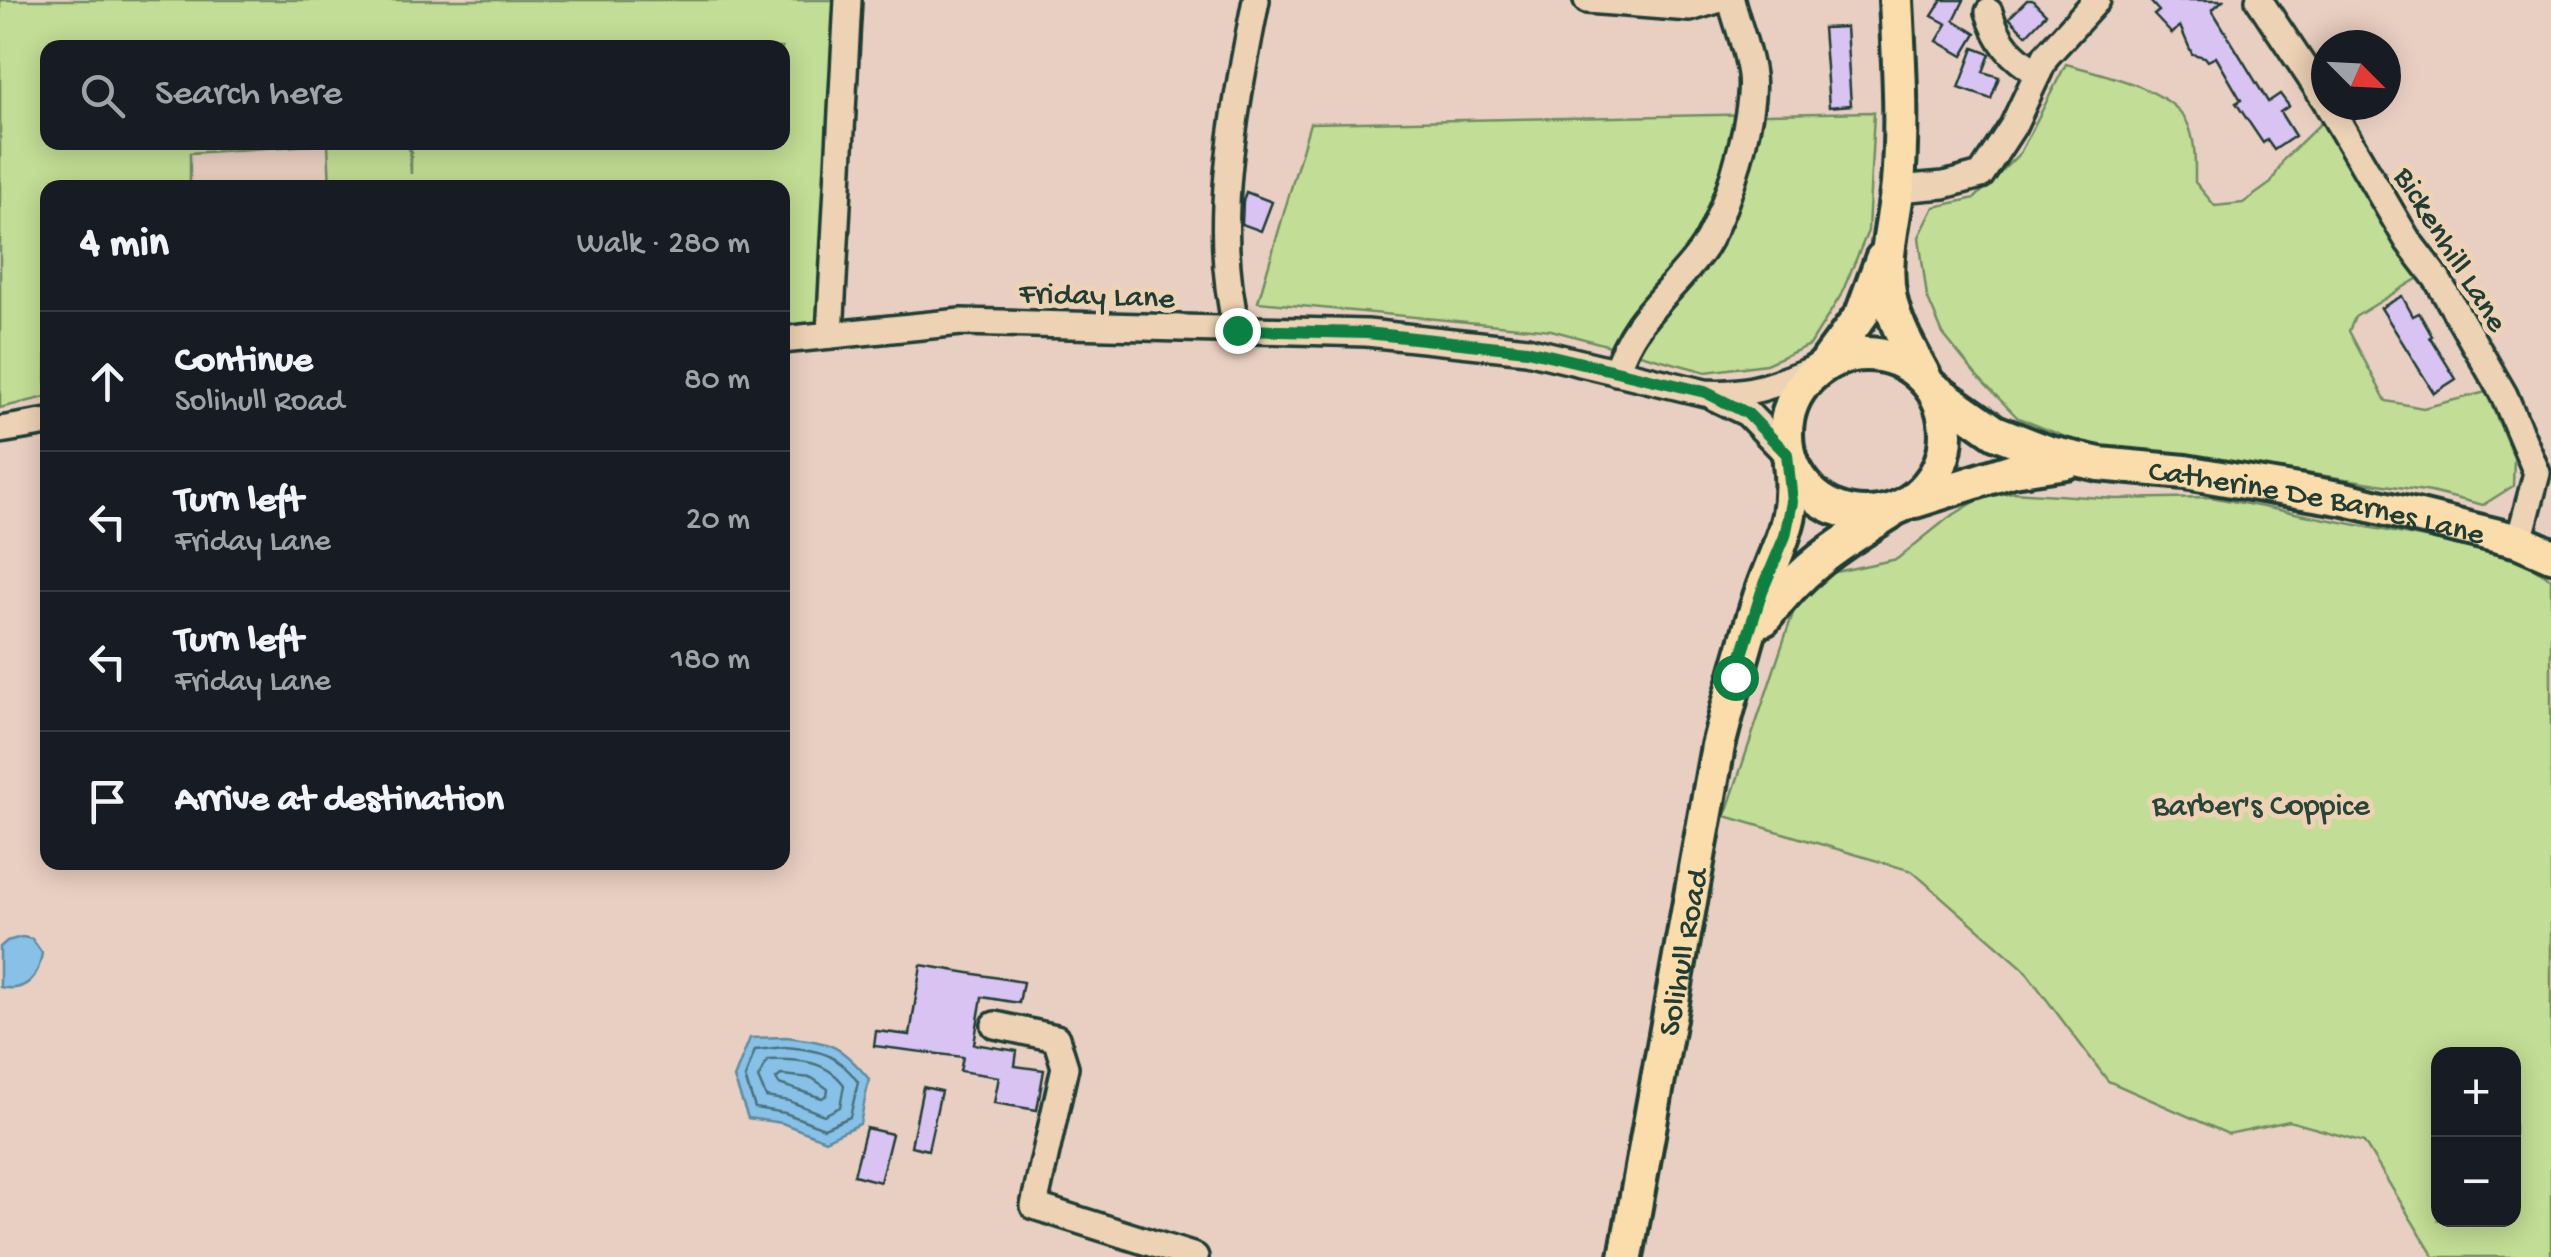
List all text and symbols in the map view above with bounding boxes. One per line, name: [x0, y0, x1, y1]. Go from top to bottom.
north arrow: [2311, 30, 2401, 120]
search box: [40, 40, 790, 150]
icon: search: [75, 68, 130, 123]
text: Search here: [155, 73, 342, 117]
street label: Bickenhill Lane: [2383, 160, 2515, 340]
text: 4 min: [80, 221, 169, 270]
text: Walk · 280 m: [577, 226, 750, 264]
street label: Friday Lane: [1017, 276, 1176, 320]
route end: [1215, 308, 1261, 354]
text: Continue: [175, 340, 313, 384]
icon: ahead: [80, 354, 135, 409]
text: 80 m: [684, 362, 750, 400]
text: Solihull Road: [175, 384, 344, 422]
street label: Catherine De Barnes Lane: [2147, 455, 2488, 556]
text: Turn left: [175, 480, 303, 524]
icon: left: [80, 494, 135, 549]
text: 20 m: [686, 502, 750, 540]
text: Friday Lane: [175, 524, 331, 562]
text: Turn left: [175, 620, 303, 664]
icon: left: [80, 634, 135, 689]
text: 180 m: [671, 642, 750, 680]
route start: [1713, 655, 1759, 701]
text: Friday Lane: [175, 664, 331, 702]
icon: arrive: [80, 774, 135, 829]
text: Arrive at destination: [175, 779, 504, 823]
park label: Barber's Coppice: [2151, 789, 2370, 827]
street label: Solihull Road: [1652, 864, 1720, 1039]
map controls: [2431, 1047, 2521, 1227]
button: +: [2431, 1047, 2521, 1137]
button: −: [2431, 1137, 2521, 1227]

